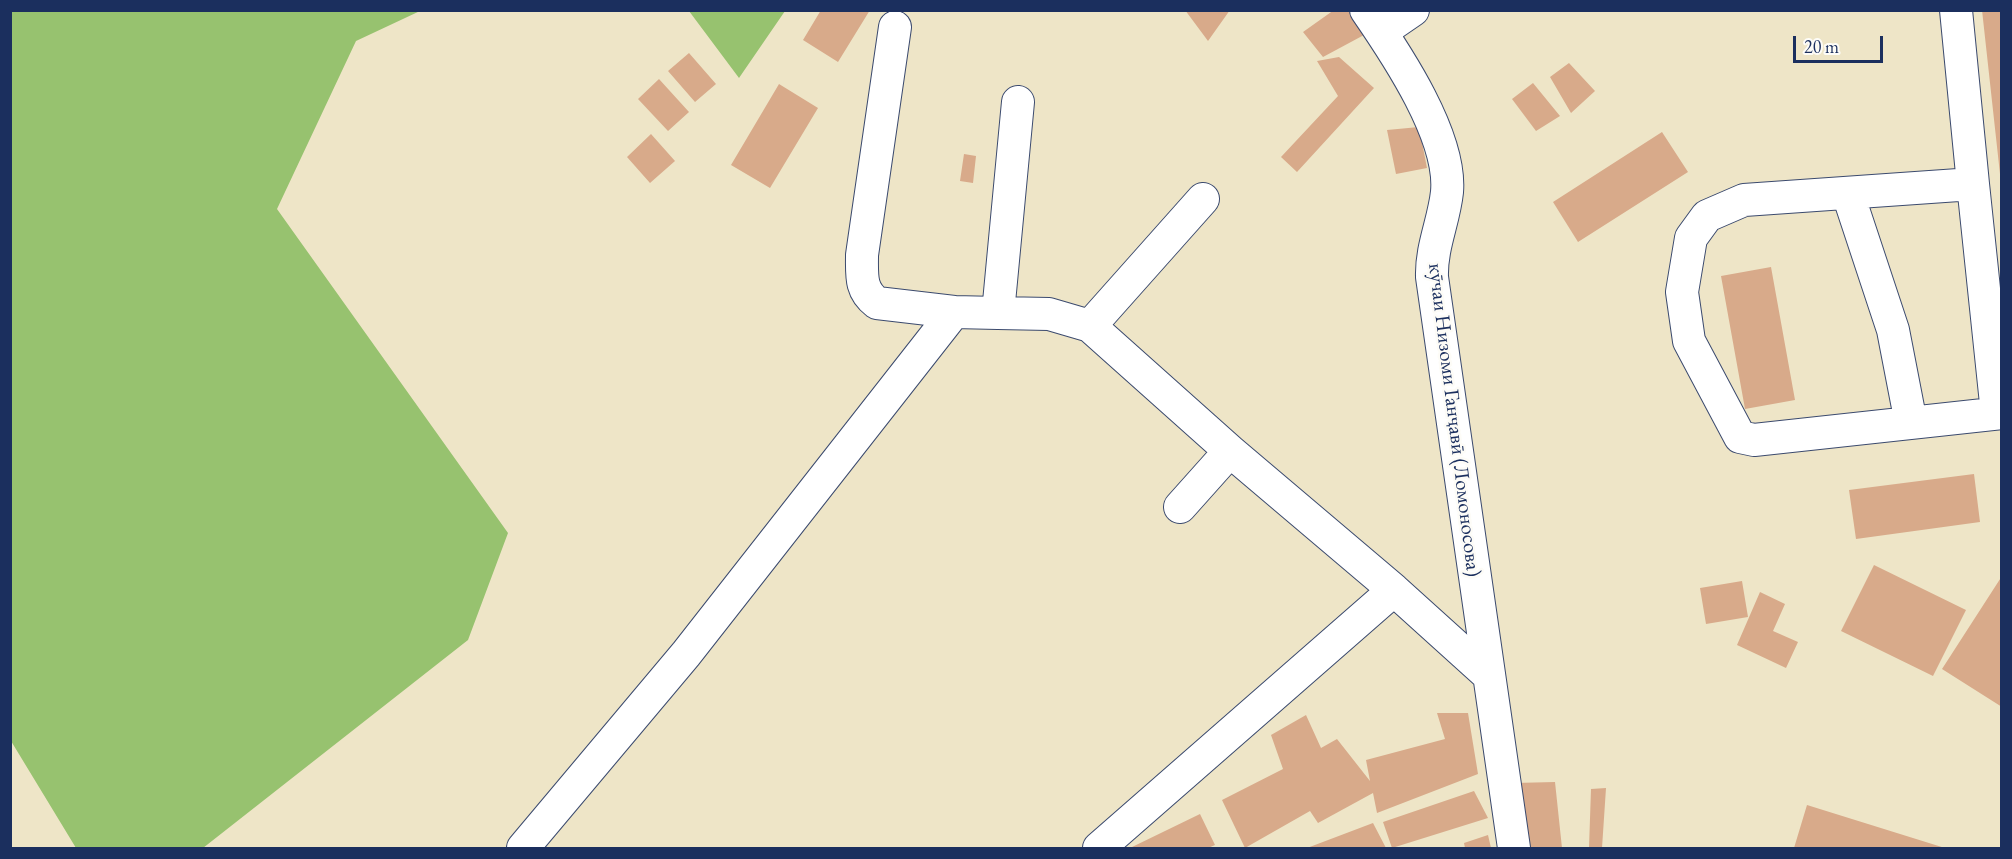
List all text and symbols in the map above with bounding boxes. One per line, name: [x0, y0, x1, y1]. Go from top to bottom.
scale bar: [1796, 24, 1886, 62]
text: 20 m: [1804, 35, 1839, 58]
street label: кӯчаи Низоми Ганҷавӣ (Ломоносова): [1422, 262, 1486, 578]

